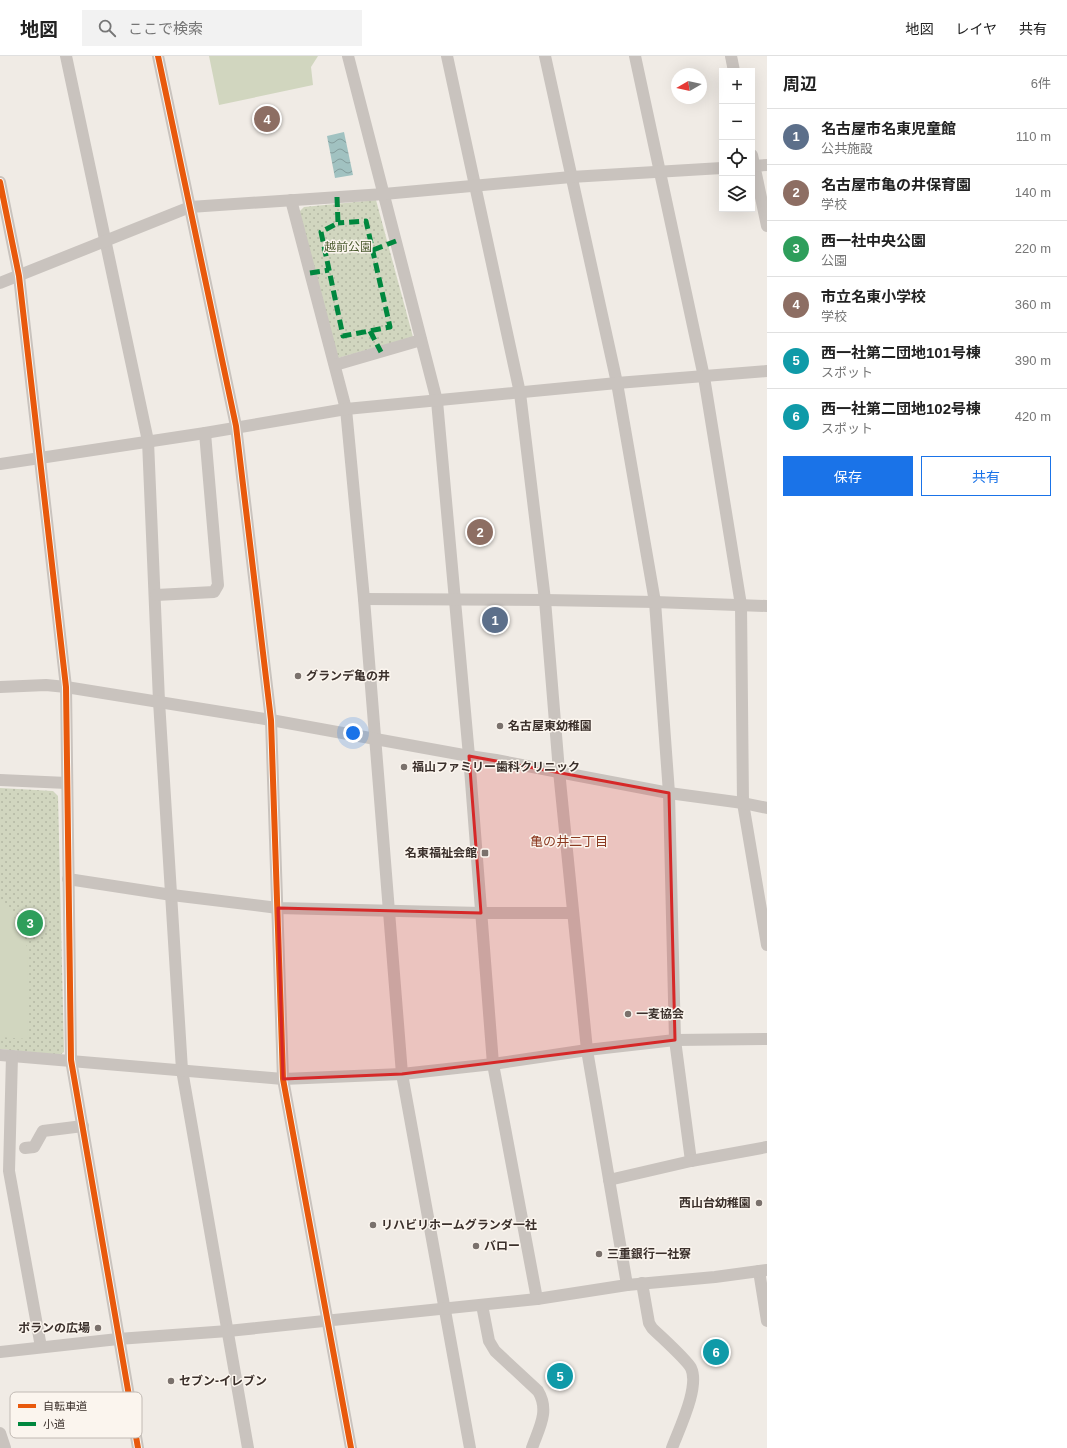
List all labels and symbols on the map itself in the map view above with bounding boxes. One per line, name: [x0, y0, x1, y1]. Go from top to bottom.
north arrow: [671, 68, 707, 104]
pin: 4: [254, 104, 280, 134]
park label: 越前公園: [324, 240, 372, 254]
pin: 2: [467, 517, 493, 547]
pin: 1: [482, 605, 508, 635]
place label: グランデ亀の井: [306, 669, 390, 683]
marker: グランデ亀の井: [293, 671, 303, 681]
place label: 名古屋東幼稚園: [508, 719, 592, 733]
marker: 名古屋東幼稚園: [495, 721, 505, 731]
your location: [343, 723, 363, 743]
place label: 福山ファミリー歯科クリニック: [412, 760, 580, 774]
marker: 福山ファミリー歯科クリニック: [399, 762, 409, 772]
district label: 亀の井二丁目: [530, 834, 608, 849]
place label: 名東福祉会館: [405, 846, 477, 860]
marker: 名東福祉会館: [480, 848, 490, 858]
pin: 3: [17, 908, 43, 938]
place label: 一麦協会: [636, 1007, 684, 1021]
marker: 一麦協会: [623, 1009, 633, 1019]
place label: 西山台幼稚園: [679, 1196, 751, 1210]
marker: 西山台幼稚園: [754, 1198, 764, 1208]
place label: リハビリホームグランダ一社: [381, 1218, 537, 1232]
marker: リハビリホームグランダ一社: [368, 1220, 378, 1230]
place label: バロー: [484, 1239, 520, 1253]
marker: バロー: [471, 1241, 481, 1251]
place label: 三重銀行一社寮: [607, 1247, 691, 1261]
marker: 三重銀行一社寮: [594, 1249, 604, 1259]
place label: ポランの広場: [18, 1321, 90, 1335]
marker: ポランの広場: [93, 1323, 103, 1333]
pin: 6: [703, 1337, 729, 1367]
pin: 5: [547, 1361, 573, 1391]
place label: セブン-イレブン: [179, 1374, 267, 1388]
marker: セブン-イレブン: [166, 1376, 176, 1386]
legend: [10, 1392, 142, 1438]
text: 自転車道: [43, 1400, 87, 1412]
text: 小道: [43, 1418, 65, 1430]

